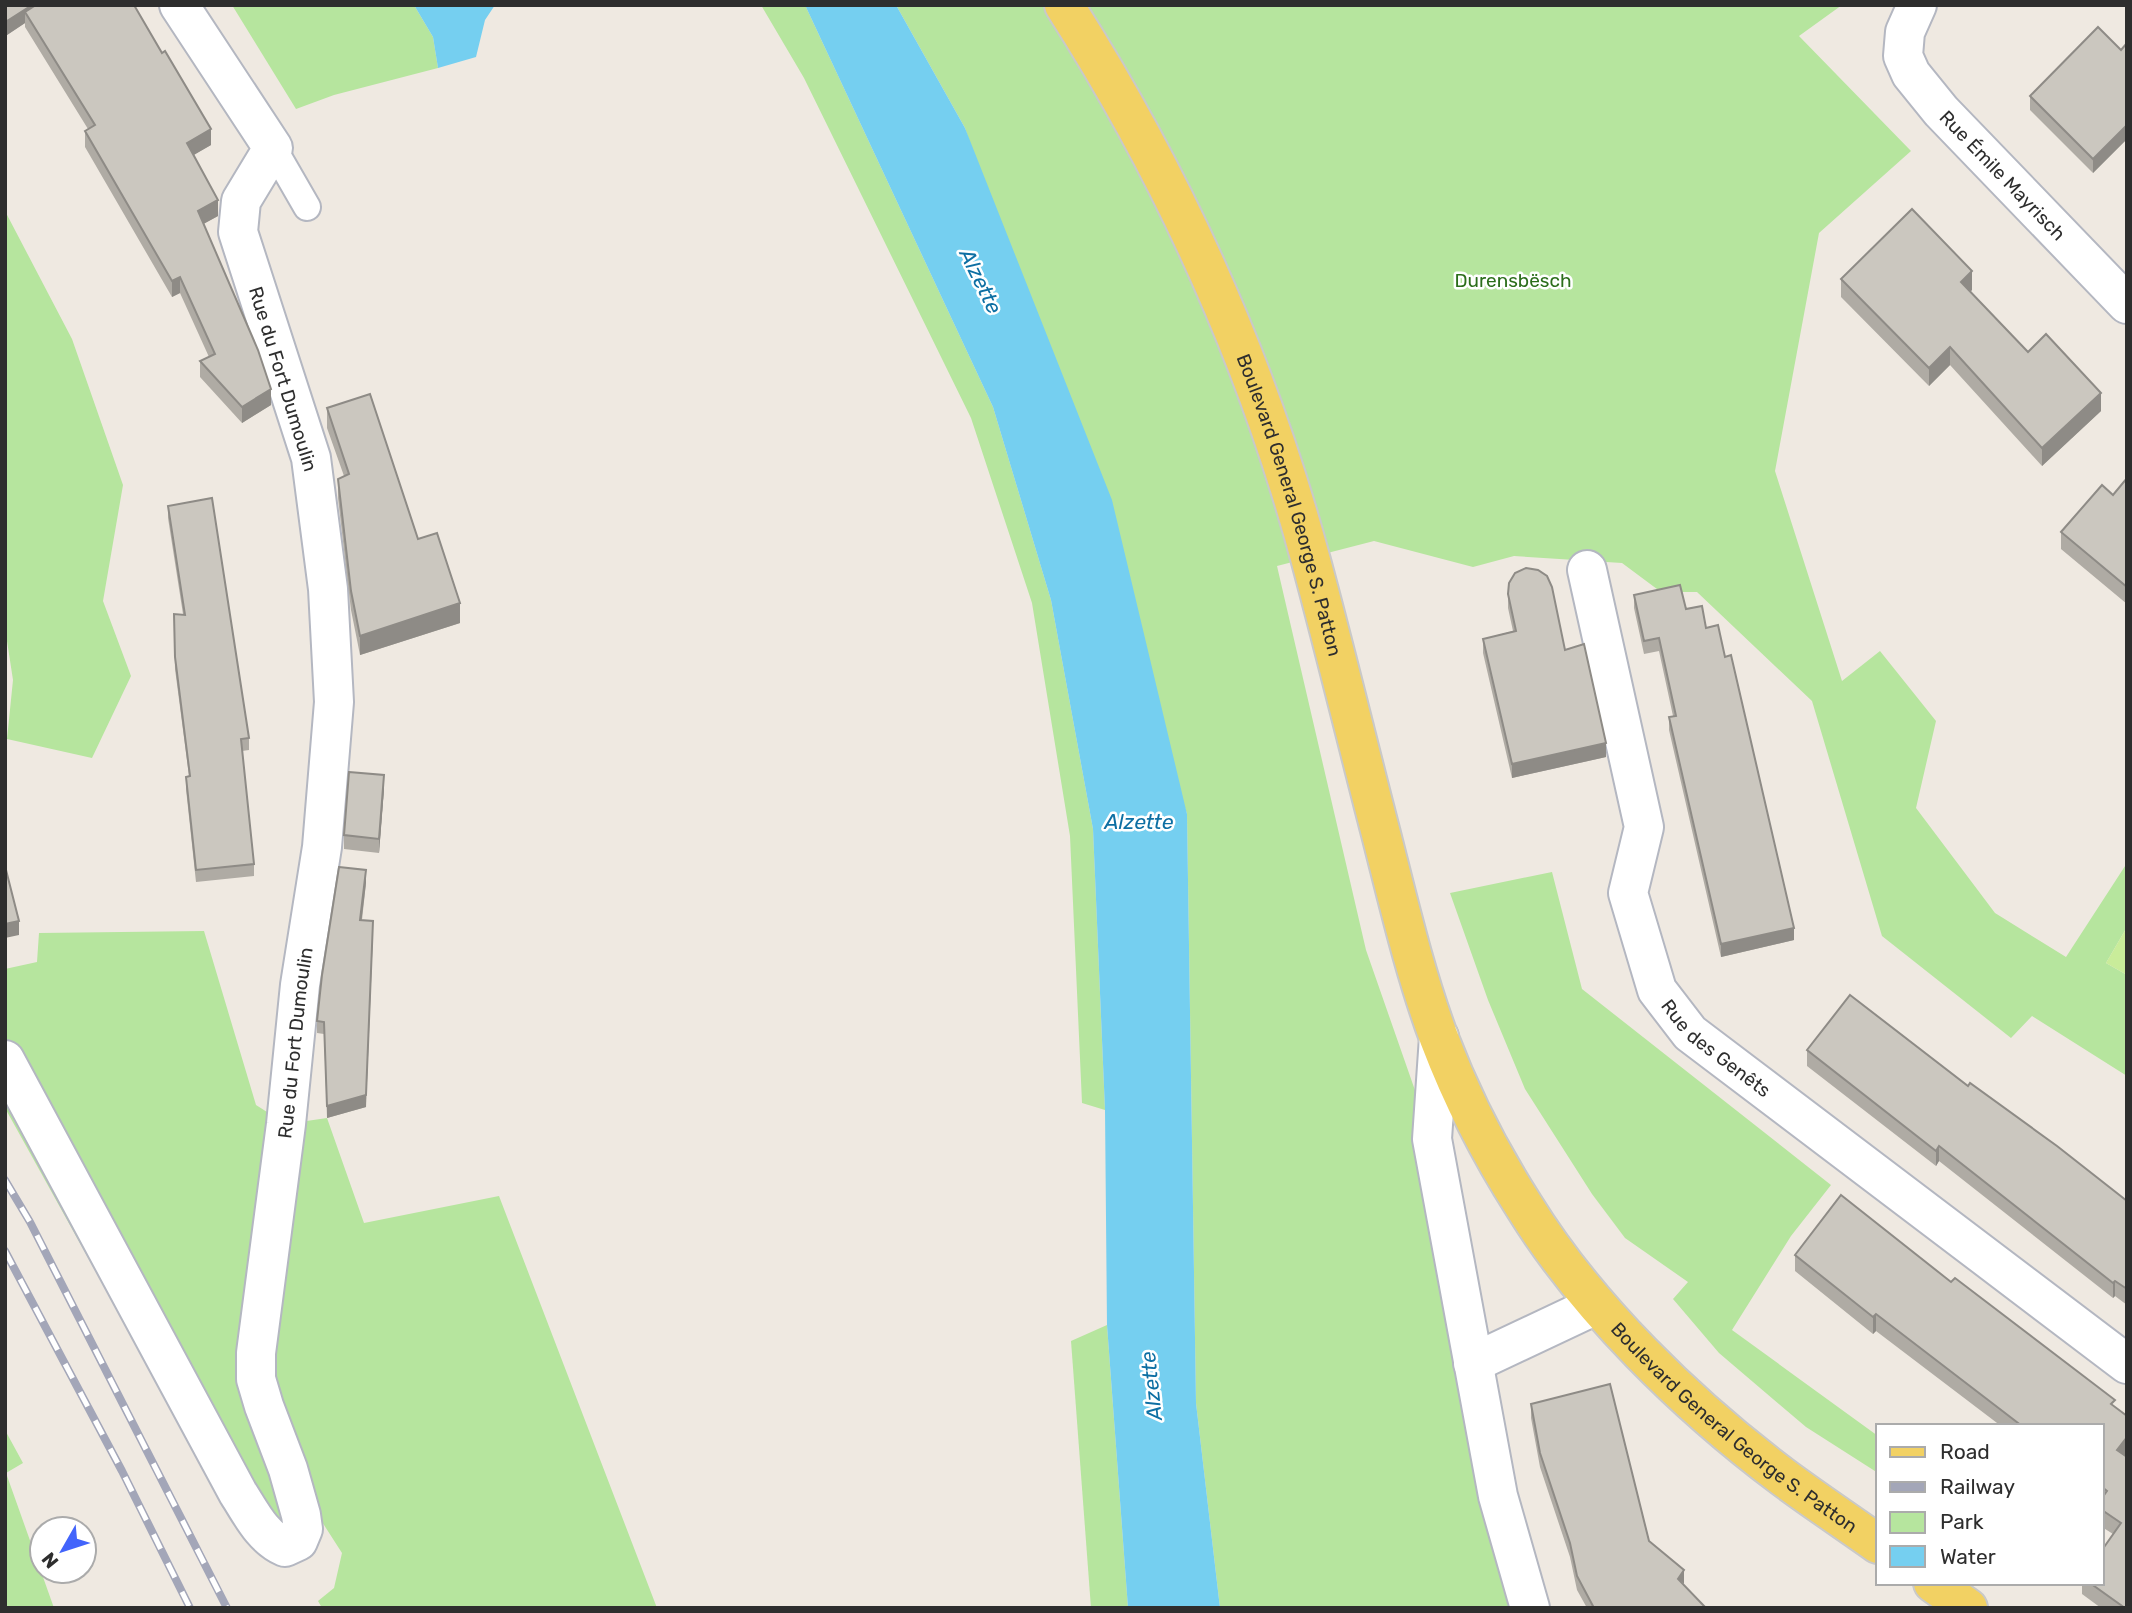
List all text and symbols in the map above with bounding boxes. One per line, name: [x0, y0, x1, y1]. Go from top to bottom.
street label: Rue Émile Mayrisch: [1935, 105, 2071, 245]
water label: Alzette: [954, 244, 1008, 318]
park label: Durensbësch: [1454, 269, 1572, 292]
street label: Rue du Fort Dumoulin: [244, 284, 322, 474]
street label: Boulevard General George S. Patton: [1232, 350, 1347, 659]
water label: Alzette: [1103, 809, 1174, 834]
street label: Rue du Fort Dumoulin: [273, 945, 317, 1140]
street label: Rue des Genêts: [1657, 994, 1776, 1102]
street label: Boulevard General George S. Patton: [1606, 1317, 1862, 1538]
water label: Alzette: [1135, 1350, 1167, 1423]
legend: [1876, 1424, 2104, 1585]
text: Road: [1940, 1439, 1990, 1464]
text: Railway: [1940, 1474, 2015, 1499]
text: Park: [1940, 1509, 1984, 1534]
north arrow: [28, 1515, 98, 1585]
text: Water: [1940, 1544, 1996, 1569]
text: N: [37, 1548, 63, 1573]

